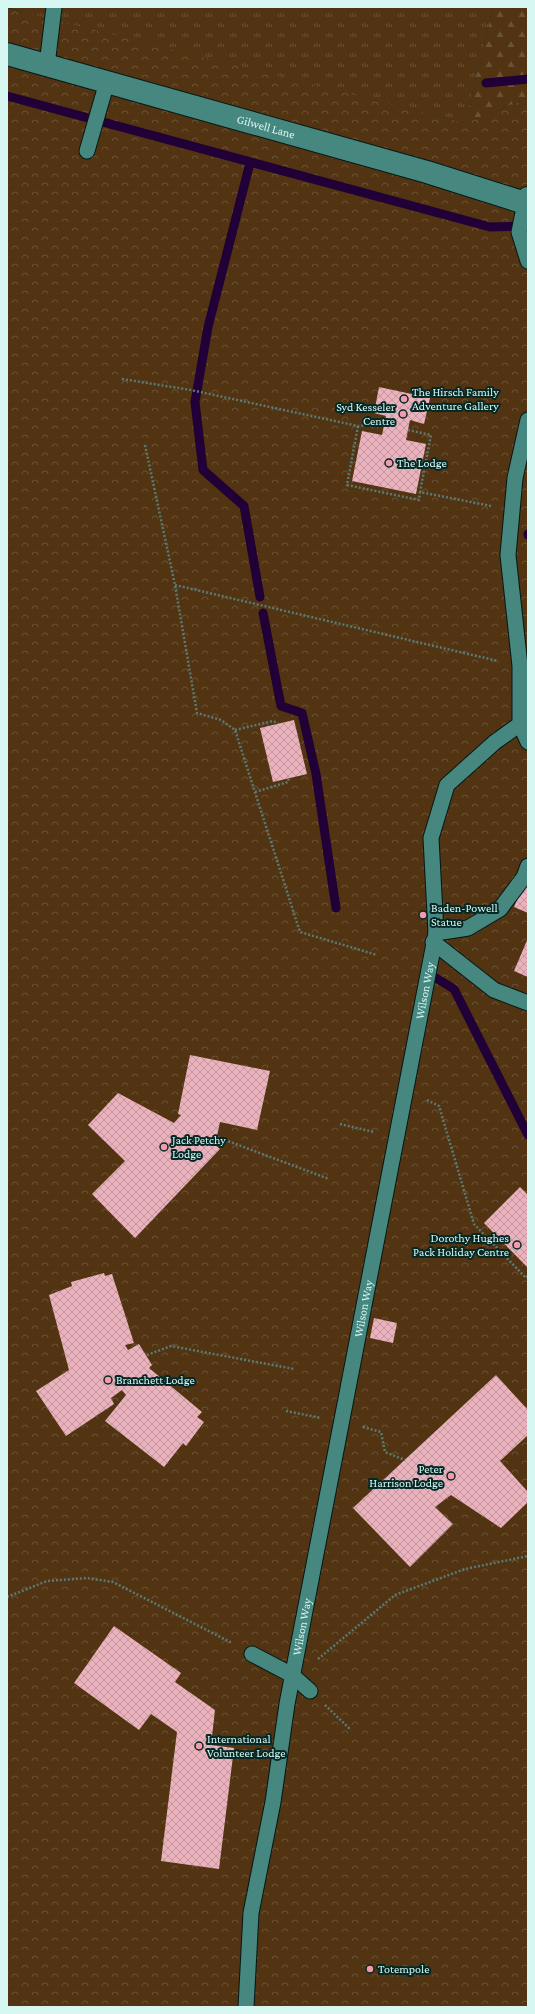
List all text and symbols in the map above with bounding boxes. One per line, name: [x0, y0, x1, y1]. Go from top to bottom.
street label: Gilwell Lane: [235, 112, 297, 142]
place label: The Hirsch Family Adventure Gallery: [412, 385, 499, 413]
marker: The Hirsch Family Adventure Gallery: [399, 394, 409, 404]
place label: Syd Kesseler Centre: [336, 400, 396, 428]
marker: Syd Kesseler Centre: [398, 409, 408, 419]
place label: The Lodge: [397, 456, 447, 470]
marker: The Lodge: [384, 458, 394, 468]
place label: Baden-Powell Statue: [431, 901, 498, 929]
marker: Baden-Powell Statue: [418, 910, 428, 920]
street label: Wilson Way: [413, 960, 437, 1020]
place label: Jack Petchy Lodge: [171, 1133, 226, 1161]
marker: Jack Petchy Lodge: [159, 1142, 169, 1152]
place label: Dorothy Hughes Pack Holiday Centre: [413, 1231, 509, 1259]
marker: Dorothy Hughes Pack Holiday Centre: [512, 1240, 522, 1250]
street label: Wilson Way: [351, 1278, 376, 1338]
place label: Branchett Lodge: [116, 1373, 195, 1387]
marker: Branchett Lodge: [103, 1375, 113, 1385]
place label: Peter Harrison Lodge: [369, 1462, 444, 1490]
marker: Peter Harrison Lodge: [446, 1471, 456, 1481]
street label: Wilson Way: [290, 1596, 314, 1657]
place label: International Volunteer Lodge: [207, 1732, 285, 1760]
marker: International Volunteer Lodge: [194, 1741, 204, 1751]
place label: Totempole: [378, 1962, 430, 1976]
marker: Totempole: [365, 1964, 375, 1974]

